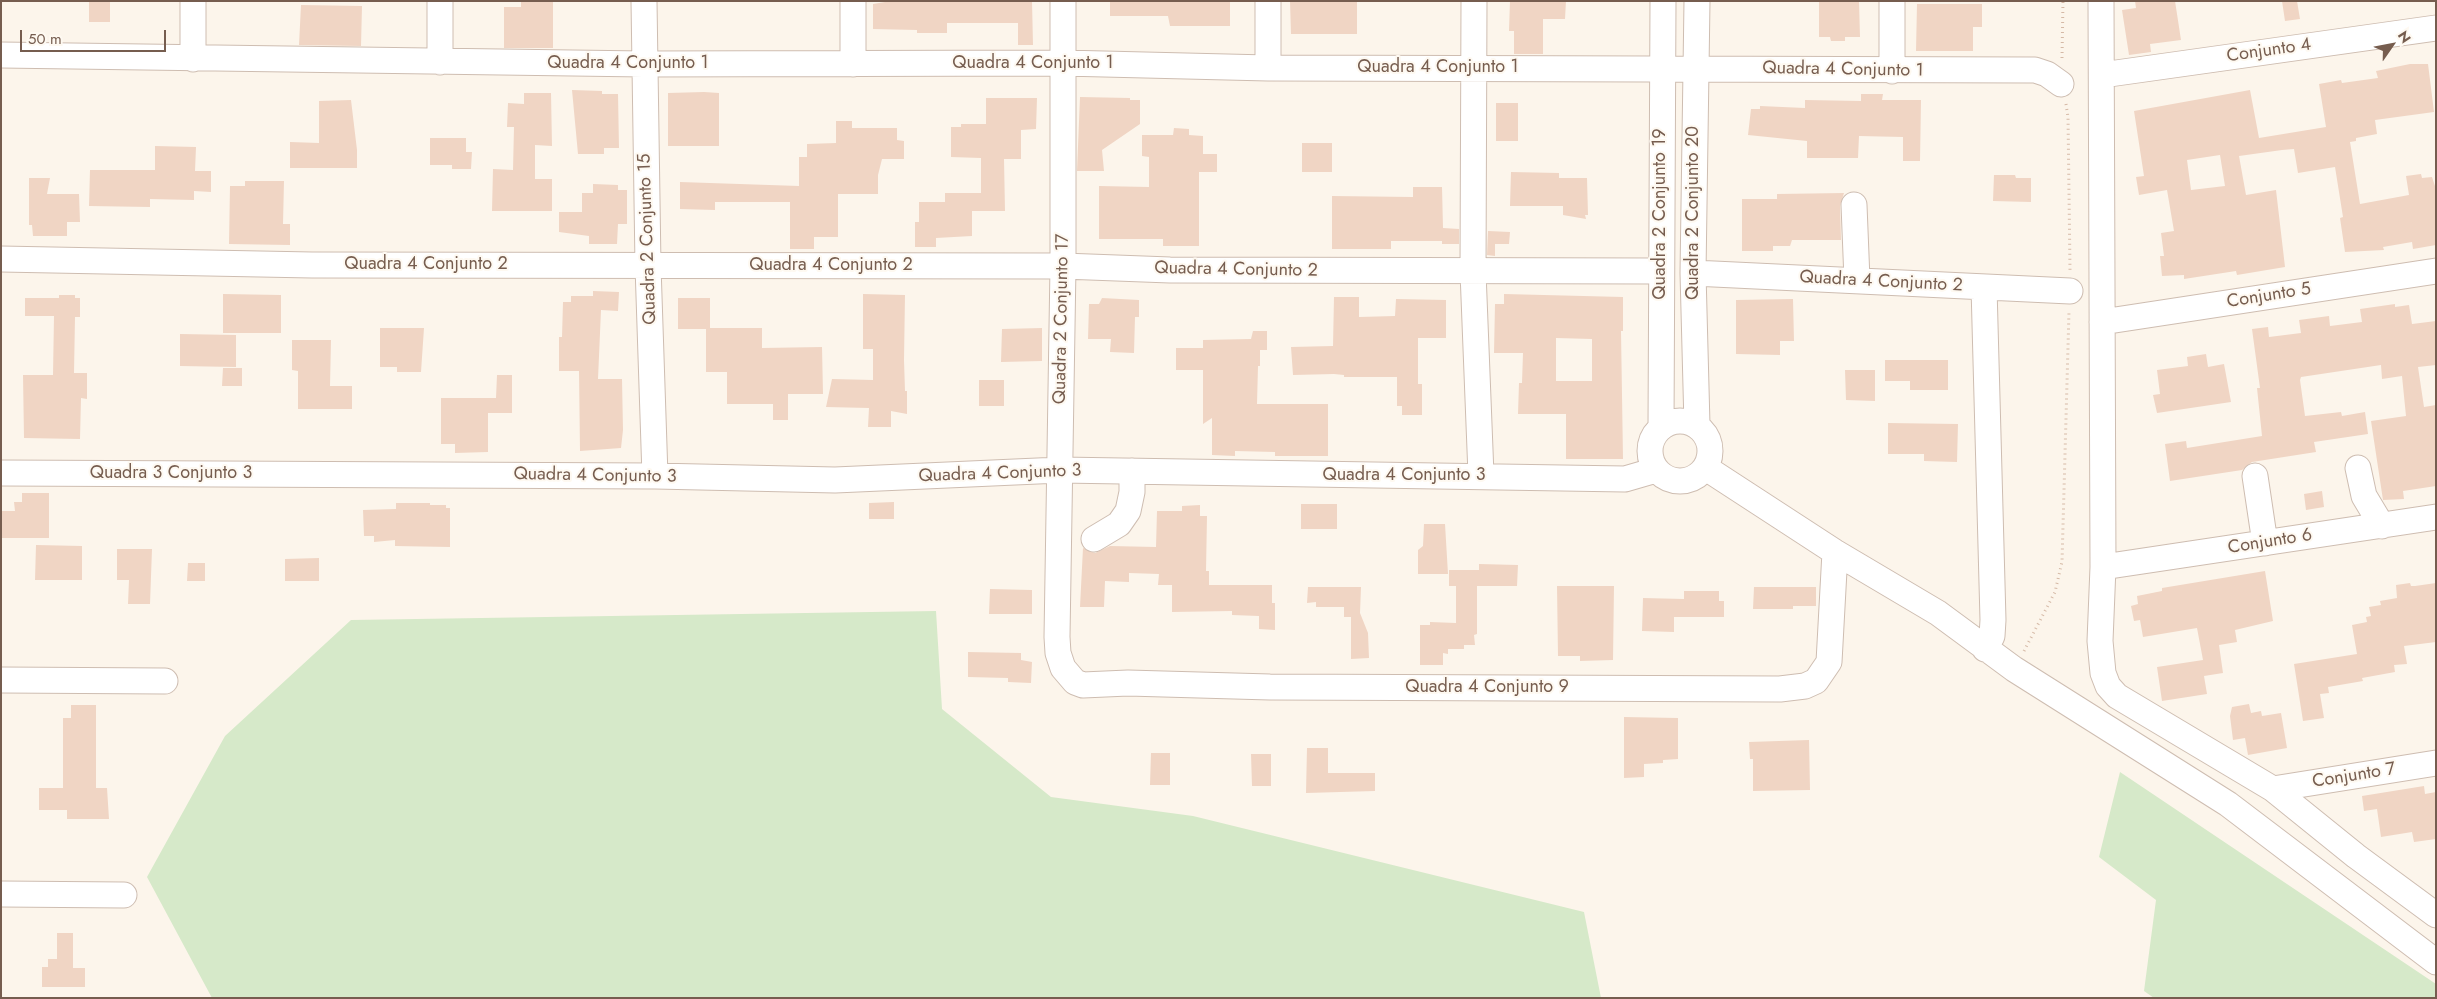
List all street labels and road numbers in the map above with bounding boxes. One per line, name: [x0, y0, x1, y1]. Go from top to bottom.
street label: Conjunto 4: [2225, 34, 2313, 68]
street label: Quadra 4 Conjunto 1: [547, 53, 709, 75]
street label: Quadra 4 Conjunto 1: [952, 53, 1114, 75]
street label: Quadra 4 Conjunto 1: [1357, 57, 1519, 79]
street label: Quadra 4 Conjunto 1: [1762, 58, 1924, 82]
street label: Quadra 2 Conjunto 20: [1683, 126, 1705, 300]
street label: Quadra 2 Conjunto 19: [1650, 128, 1672, 300]
street label: Quadra 2 Conjunto 15: [634, 153, 662, 325]
street label: Quadra 2 Conjunto 17: [1050, 234, 1074, 404]
street label: Quadra 4 Conjunto 2: [344, 254, 508, 276]
street label: Quadra 4 Conjunto 2: [749, 255, 913, 277]
street label: Quadra 4 Conjunto 2: [1154, 258, 1318, 282]
street label: Quadra 4 Conjunto 2: [1799, 267, 1963, 297]
street label: Conjunto 5: [2225, 279, 2313, 313]
street label: Quadra 4 Conjunto 3: [918, 460, 1082, 488]
street label: Quadra 3 Conjunto 3: [90, 463, 252, 485]
street label: Quadra 4 Conjunto 3: [513, 464, 677, 488]
street label: Quadra 4 Conjunto 3: [1322, 465, 1486, 487]
street label: Conjunto 6: [2226, 525, 2314, 559]
street label: Quadra 4 Conjunto 9: [1405, 677, 1569, 699]
street label: Conjunto 7: [2311, 759, 2397, 793]

